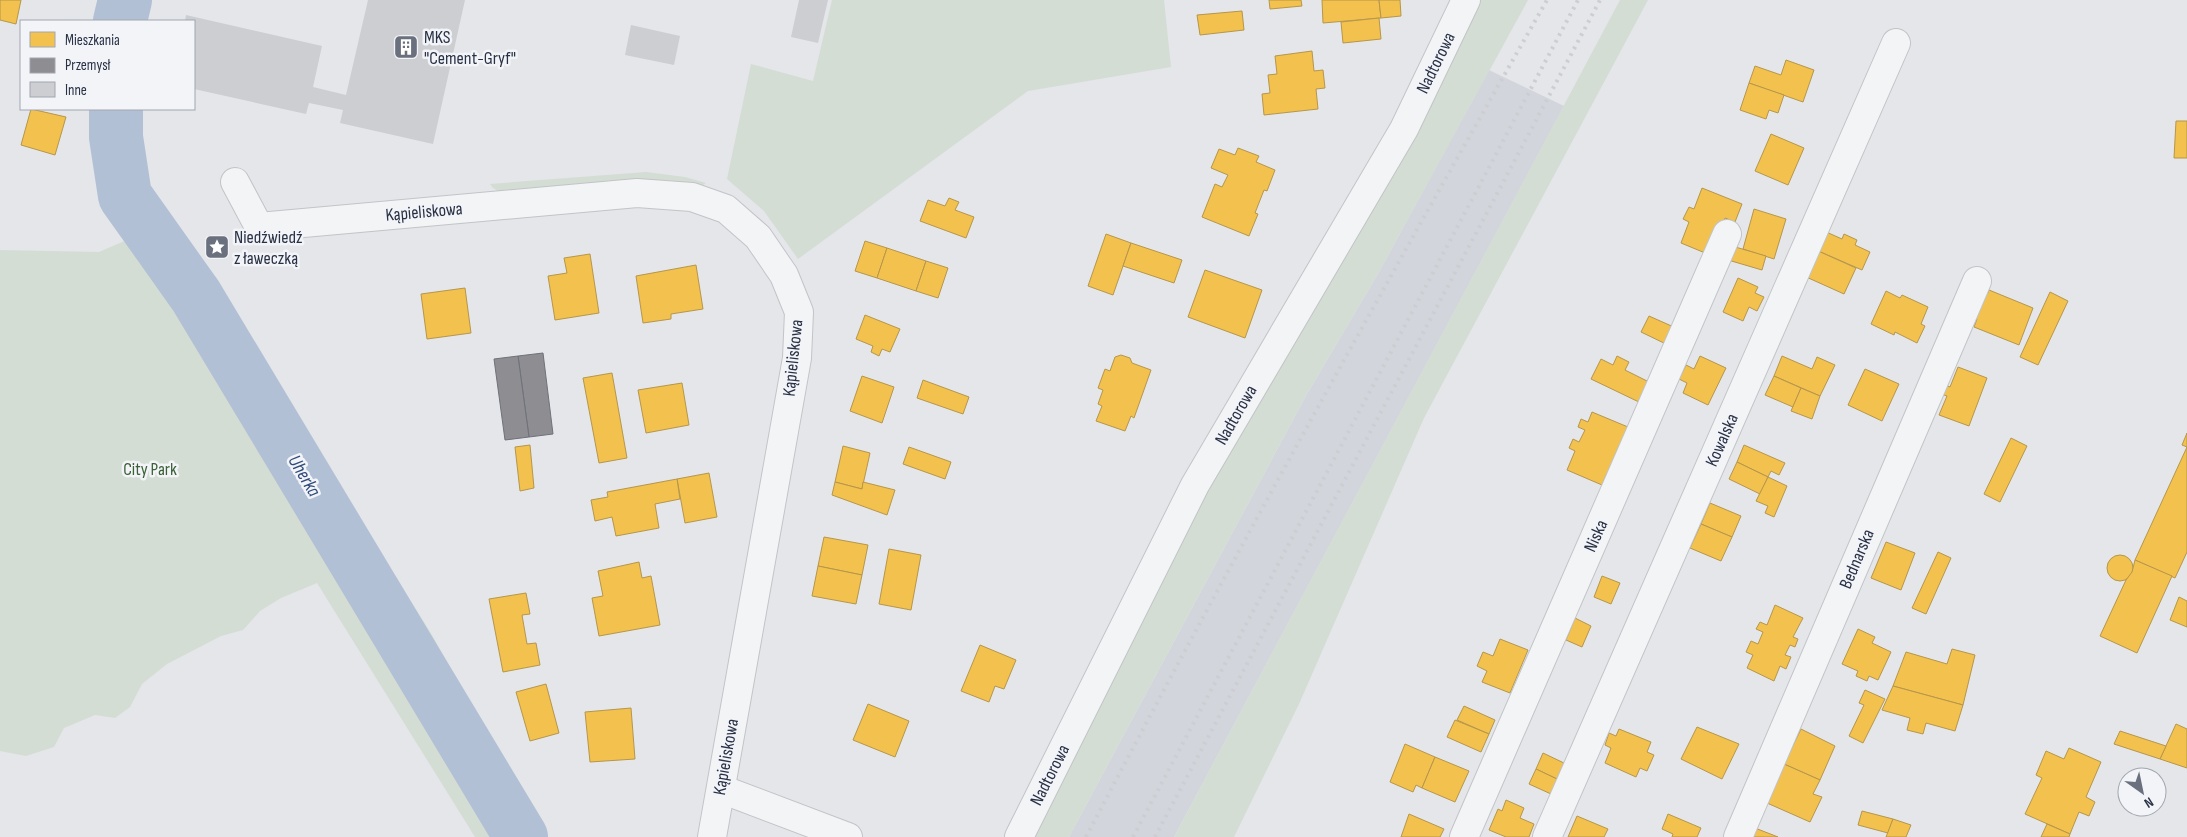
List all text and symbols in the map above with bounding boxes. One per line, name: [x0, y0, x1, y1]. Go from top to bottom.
legend: [20, 20, 195, 110]
place label: MKS "Cement-Gryf": [424, 27, 516, 69]
street label: Nadtorowa: [1412, 29, 1460, 97]
text: Mieszkania: [65, 31, 120, 50]
building icon: MKS "Cement-Gryf": [393, 34, 419, 60]
text: Przemysł: [65, 56, 111, 75]
text: Inne: [65, 81, 87, 100]
street label: Kąpieliskowa: [385, 198, 464, 226]
place label: Niedźwiedź z ławeczką: [234, 227, 303, 269]
place icon: Niedźwiedź z ławeczką: [204, 234, 230, 260]
street label: Kąpieliskowa: [779, 318, 807, 398]
street label: Nadtorowa: [1211, 381, 1262, 449]
street label: Kowalska: [1701, 410, 1743, 470]
water label: Uherka: [283, 451, 325, 501]
park label: City Park: [123, 459, 177, 480]
street label: Niska: [1580, 517, 1612, 555]
street label: Bednarska: [1835, 526, 1879, 592]
street label: Kąpieliskowa: [709, 717, 743, 797]
street label: Nadtorowa: [1026, 741, 1074, 809]
north arrow: [2117, 767, 2167, 817]
text: N: [2141, 793, 2157, 812]

